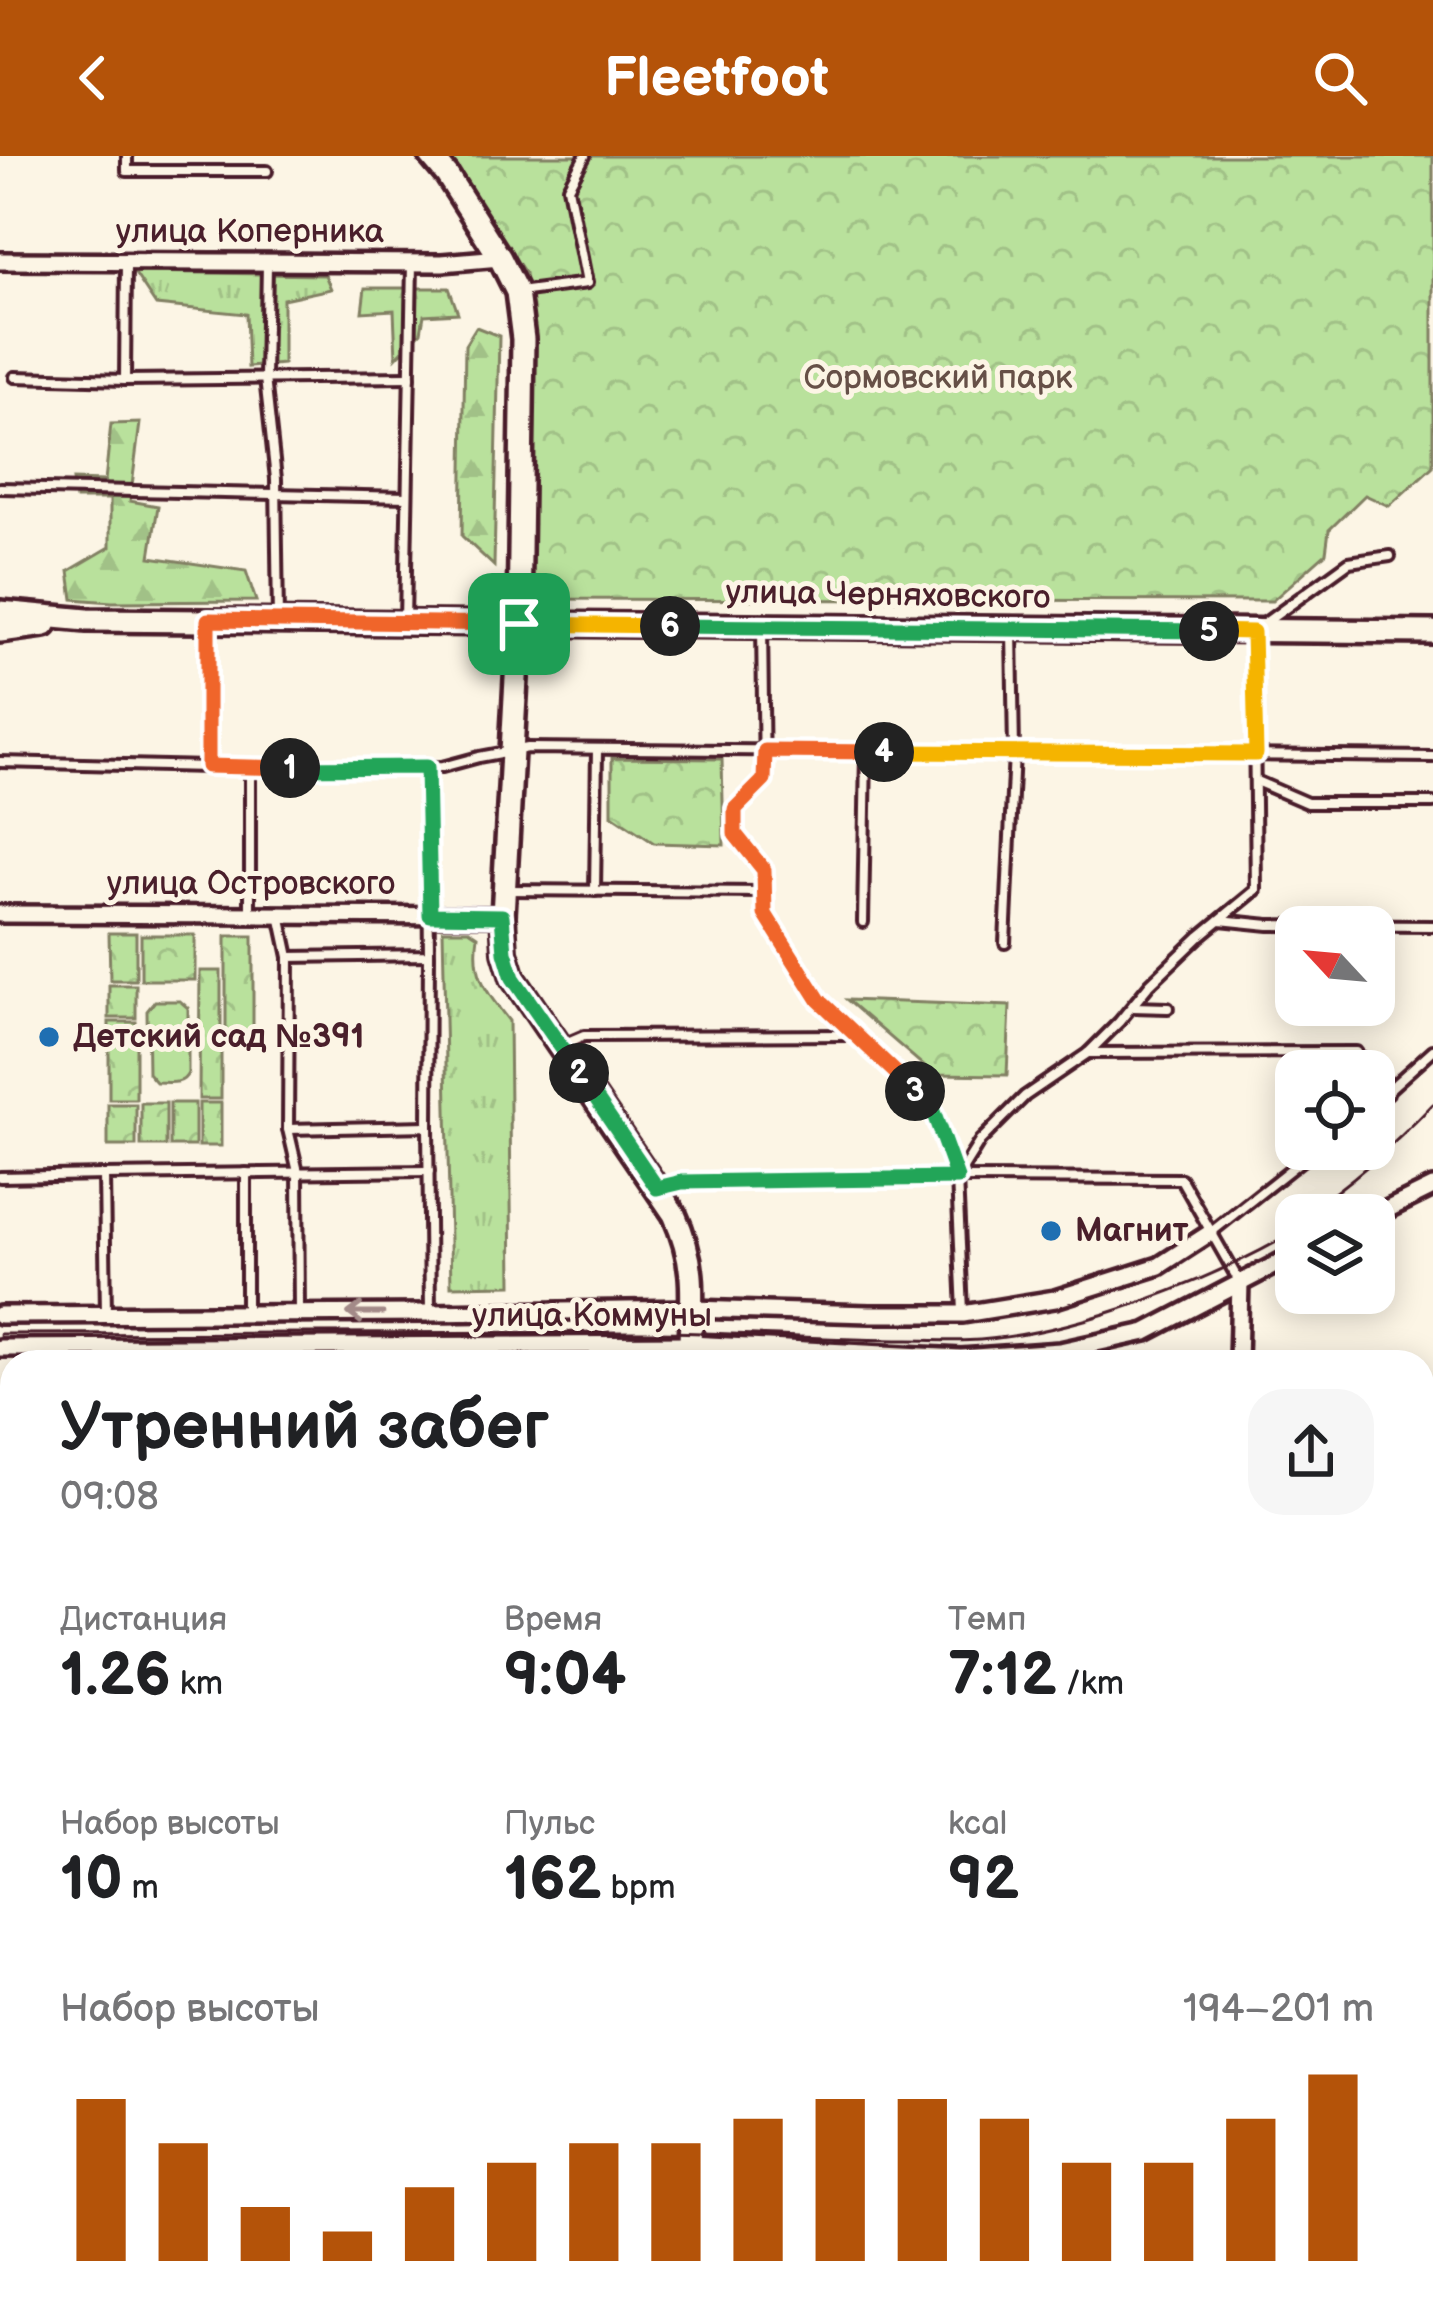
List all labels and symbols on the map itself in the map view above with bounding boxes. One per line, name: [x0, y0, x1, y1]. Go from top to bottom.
street label: улица Коперника: [116, 212, 384, 252]
park label: Сормовский парк: [803, 358, 1073, 398]
street label: улица Черняховского: [725, 572, 1051, 618]
pin: [468, 573, 570, 675]
pin: 6: [640, 596, 700, 656]
pin: 5: [1179, 601, 1239, 661]
pin: 4: [854, 722, 914, 782]
pin: 1: [260, 738, 320, 798]
street label: улица Островского: [107, 864, 395, 904]
north arrow: [1275, 906, 1395, 1026]
place label: Детский сад №391: [73, 1017, 364, 1057]
marker: Детский сад №391: [36, 1024, 62, 1050]
pin: 2: [549, 1043, 609, 1103]
pin: 3: [885, 1061, 945, 1121]
place label: Магнит: [1075, 1211, 1189, 1251]
marker: Магнит: [1038, 1218, 1064, 1244]
street label: улица Коммуны: [472, 1296, 712, 1336]
one-way arrow: [346, 1302, 385, 1324]

